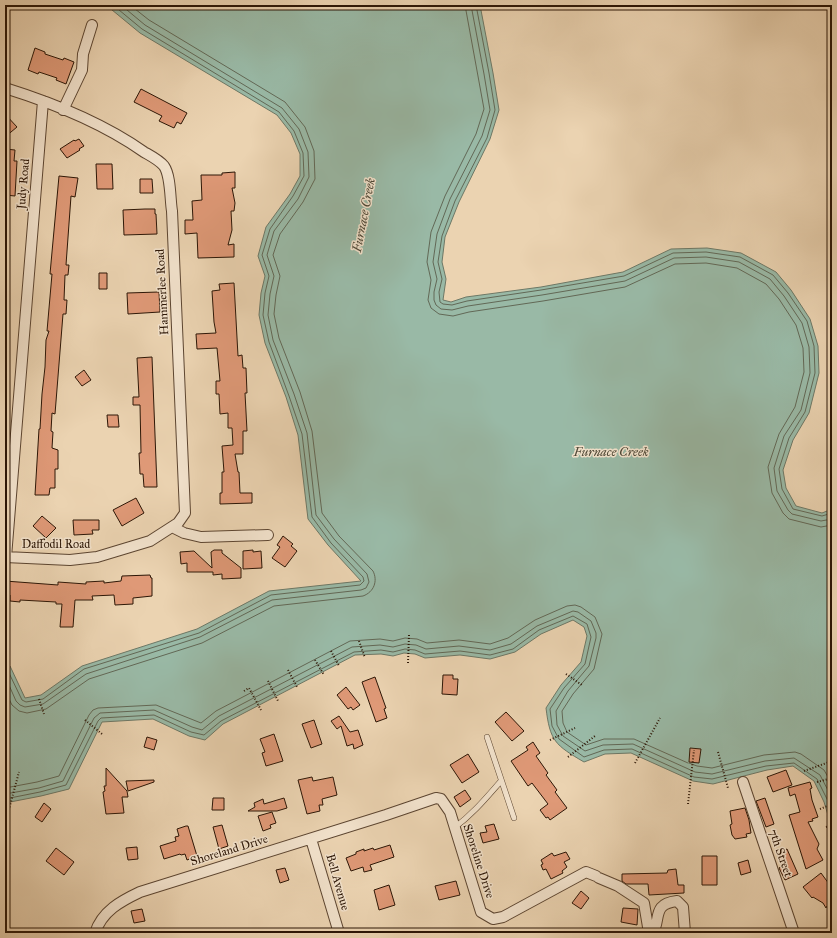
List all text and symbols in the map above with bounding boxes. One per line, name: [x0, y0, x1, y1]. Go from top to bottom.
street label: Judy Road: [14, 158, 33, 212]
water label: Furnace Creek: [349, 177, 379, 254]
street label: Hammerlee Road: [153, 249, 171, 335]
water label: Furnace Creek: [573, 444, 649, 460]
street label: Daffodil Road: [22, 537, 90, 551]
street label: Shoreline Drive: [460, 822, 498, 900]
street label: 7th Street: [766, 827, 796, 879]
street label: Shoreland Drive: [189, 832, 269, 868]
street label: Bell Avenue: [323, 852, 353, 912]

